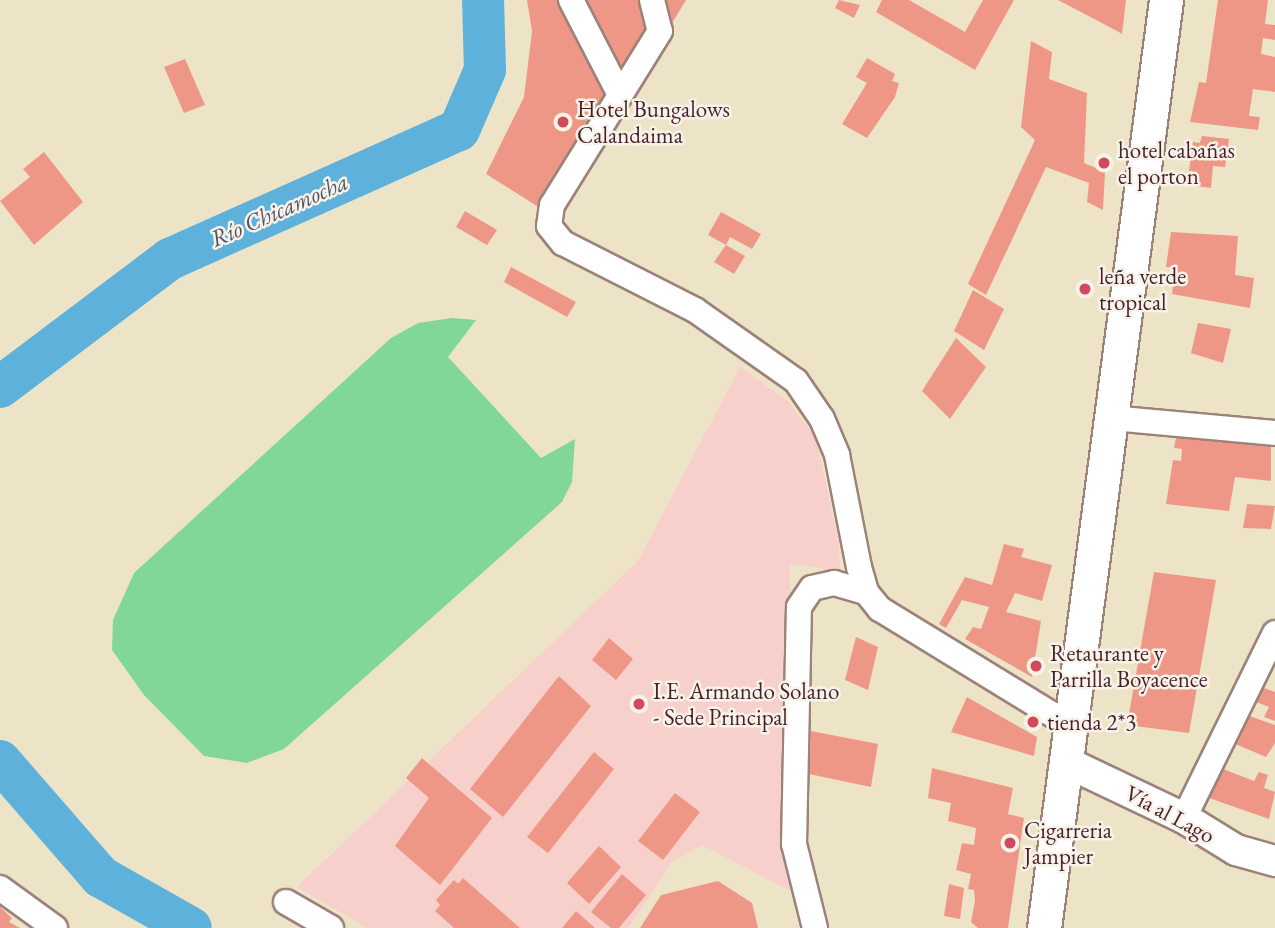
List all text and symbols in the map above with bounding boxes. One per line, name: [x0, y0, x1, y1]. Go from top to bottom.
place label: Hotel Bungalows Calandaima: [577, 95, 730, 149]
marker: Hotel Bungalows Calandaima: [555, 114, 571, 130]
place label: hotel cabañas el porton: [1118, 136, 1235, 190]
marker: hotel cabañas el porton: [1096, 155, 1112, 171]
water label: Río Chicamocha: [206, 167, 352, 253]
place label: leña verde tropical: [1099, 262, 1186, 316]
marker: leña verde tropical: [1077, 281, 1093, 297]
place label: Retaurante y Parrilla Boyacence: [1050, 639, 1208, 693]
marker: Retaurante y Parrilla Boyacence: [1028, 658, 1044, 674]
place label: I.E. Armando Solano - Sede Principal: [653, 677, 839, 731]
marker: I.E. Armando Solano - Sede Principal: [631, 696, 647, 712]
place label: tienda 2*3: [1047, 708, 1136, 736]
marker: tienda 2*3: [1025, 714, 1041, 730]
street label: Vía al Lago: [1120, 779, 1220, 849]
place label: Cigarreria Jampier: [1024, 816, 1112, 870]
marker: Cigarreria Jampier: [1002, 835, 1018, 851]

